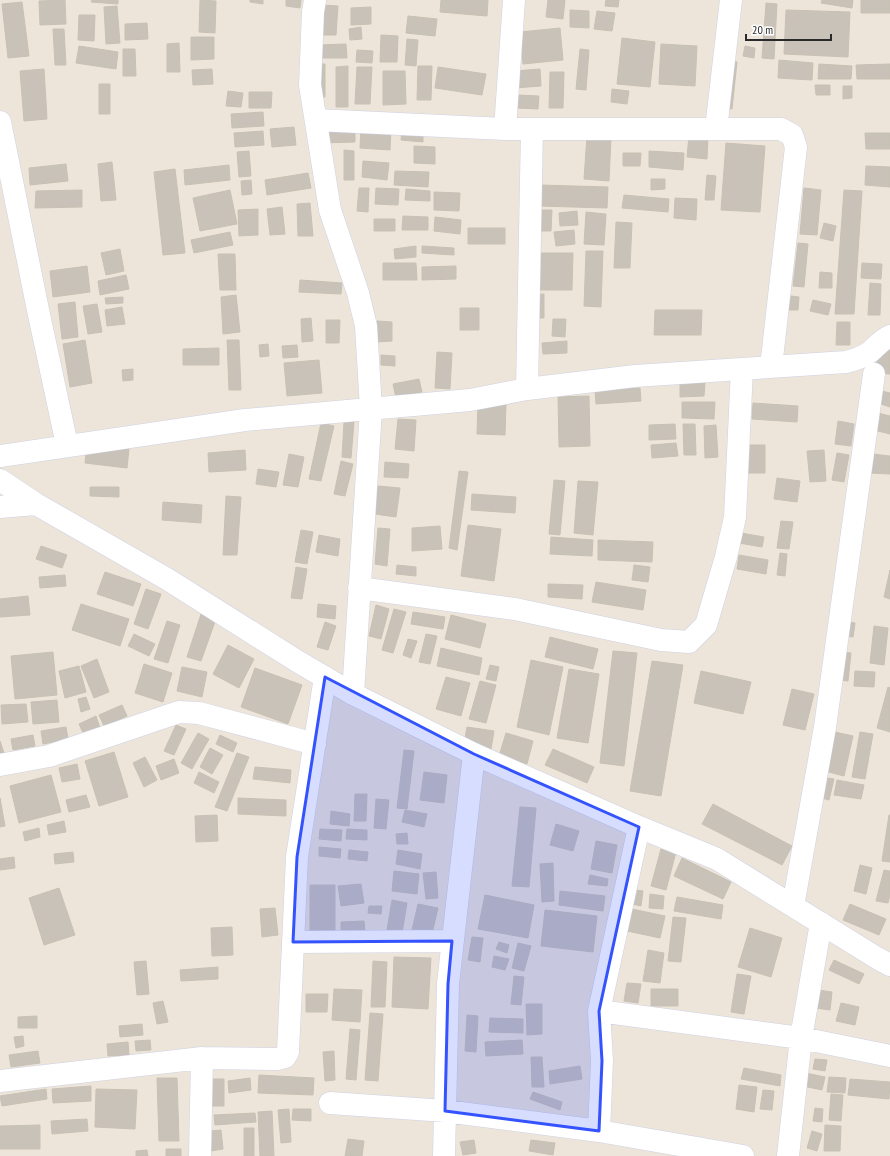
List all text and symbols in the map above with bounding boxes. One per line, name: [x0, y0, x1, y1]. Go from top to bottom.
scale bar: [746, 16, 831, 42]
text: 20 m: [752, 22, 773, 37]

